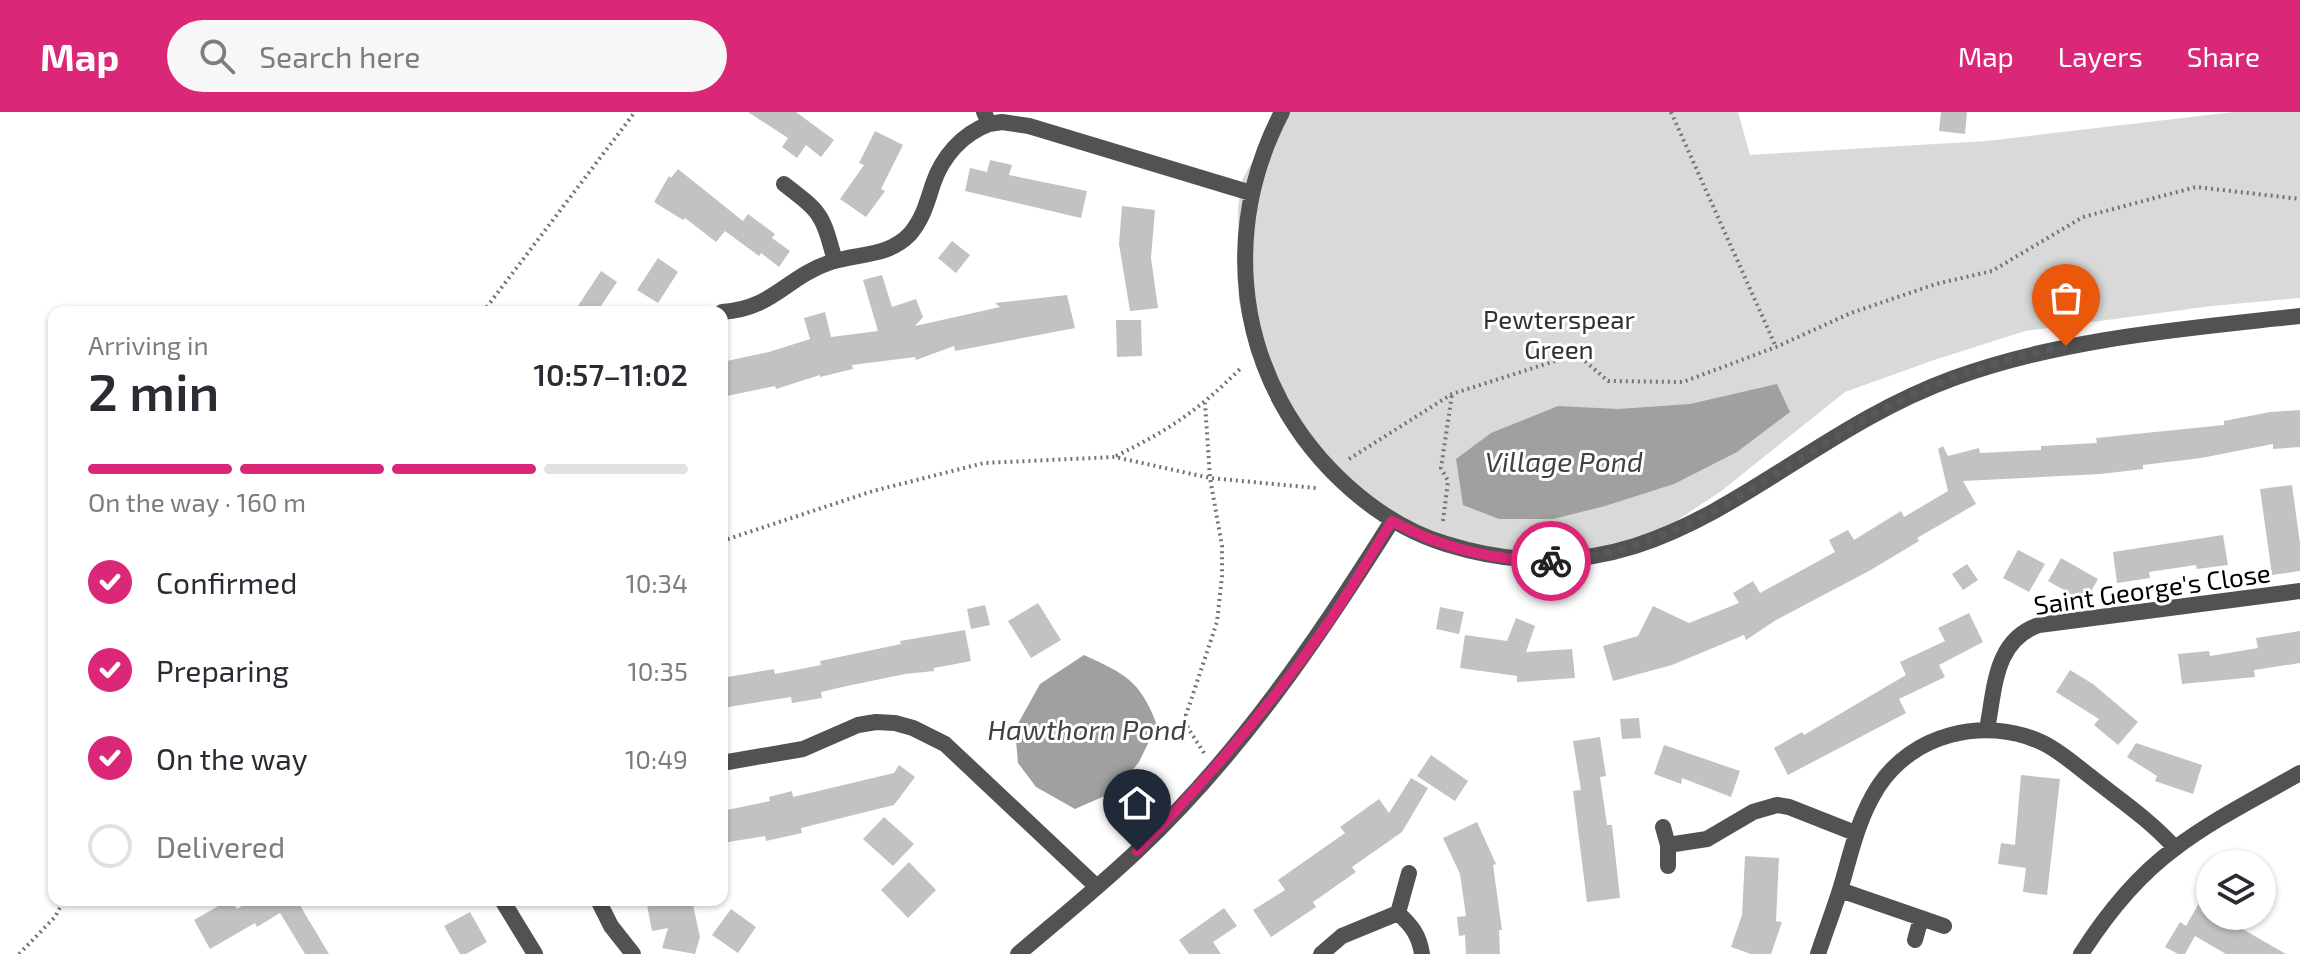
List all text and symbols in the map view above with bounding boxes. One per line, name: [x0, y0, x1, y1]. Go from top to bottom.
search box: [167, 20, 727, 92]
text: Map: [40, 33, 119, 79]
icon: search: [195, 34, 239, 78]
text: Search here: [259, 38, 420, 74]
text: Map: [1958, 39, 2014, 73]
text: Layers: [2058, 39, 2143, 73]
text: Share: [2187, 39, 2260, 73]
pin: [2032, 264, 2100, 346]
icon: bag: [2044, 276, 2088, 320]
park label: Pewterspear Green: [1483, 303, 1635, 364]
text: Arriving in: [88, 329, 209, 360]
text: 10:57–11:02: [534, 356, 688, 392]
text: 2 min: [88, 359, 219, 421]
water label: Village Pond: [1485, 444, 1643, 478]
text: On the way · 160 m: [88, 486, 306, 517]
courier: [1511, 521, 1591, 601]
icon: bike: [1529, 539, 1573, 583]
street label: Saint George's Close: [2032, 556, 2272, 620]
icon: check: [88, 560, 132, 604]
text: Confirmed: [156, 564, 297, 600]
text: 10:34: [625, 567, 688, 598]
icon: check: [88, 648, 132, 692]
text: Preparing: [156, 652, 289, 688]
text: 10:35: [627, 655, 688, 686]
water label: Hawthorn Pond: [987, 712, 1187, 746]
icon: check: [88, 736, 132, 780]
text: On the way: [156, 740, 308, 776]
text: 10:49: [625, 743, 688, 774]
pin: [1103, 769, 1171, 851]
icon: home: [1115, 781, 1159, 825]
text: Delivered: [156, 828, 285, 864]
map controls: [2196, 850, 2276, 930]
button: layers: [2196, 850, 2276, 930]

